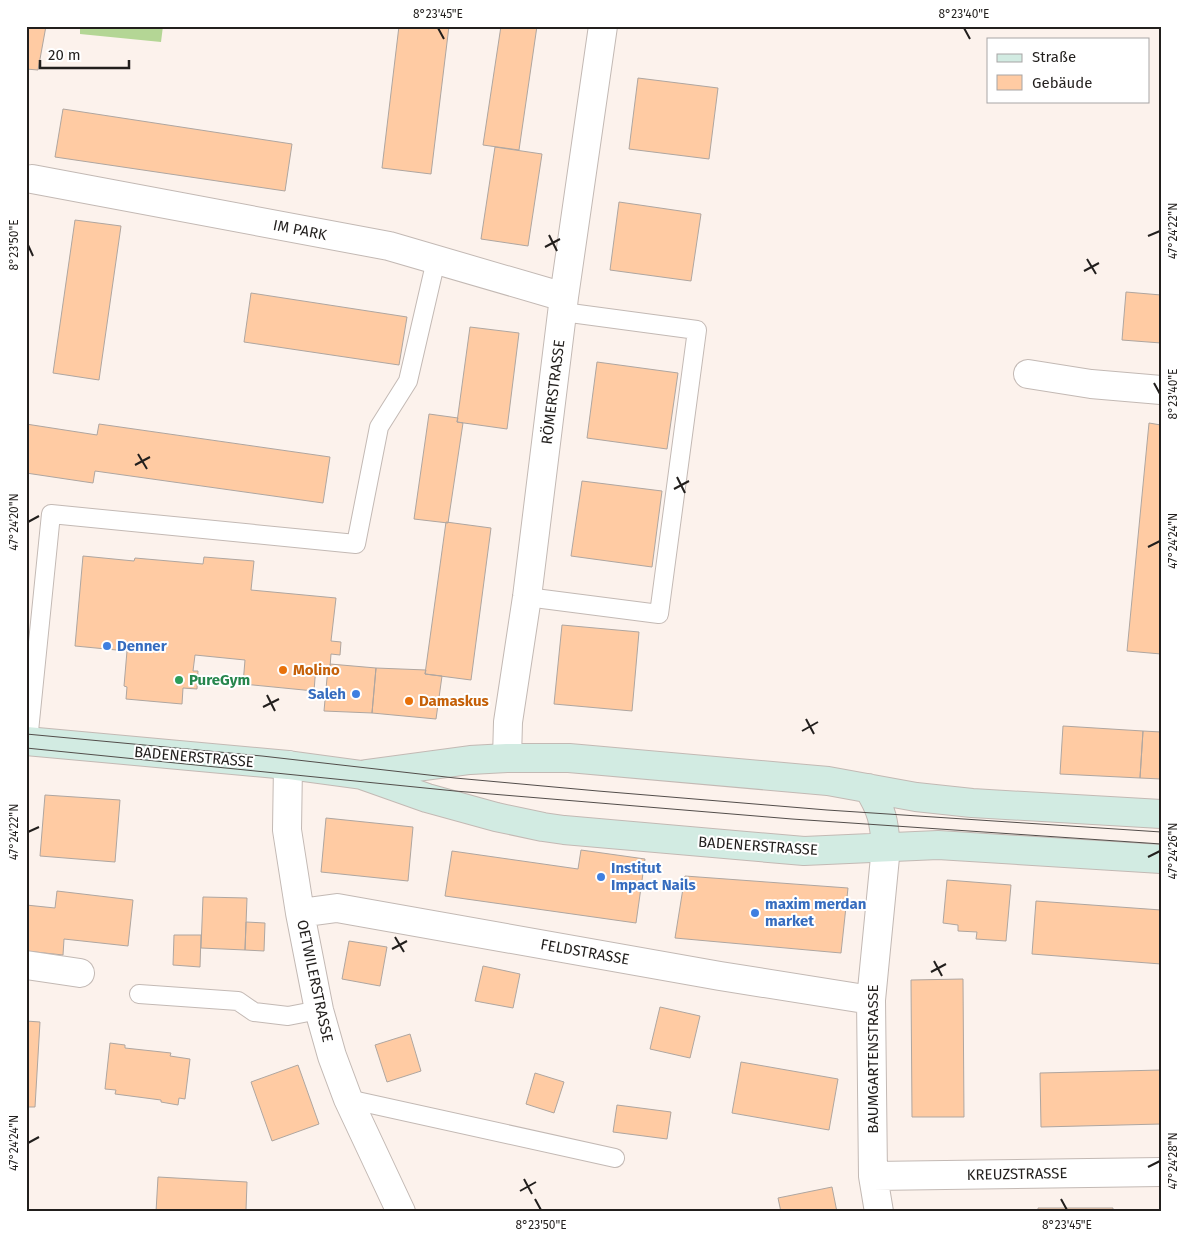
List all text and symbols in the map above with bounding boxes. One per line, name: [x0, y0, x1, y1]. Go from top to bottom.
text: 8°23'45"E: [413, 7, 463, 21]
text: 8°23'40"E: [938, 7, 990, 21]
scale bar: [40, 38, 129, 70]
legend: [987, 38, 1150, 102]
text: 20 m: [48, 46, 81, 64]
text: Straße: [1032, 48, 1076, 66]
text: Gebäude: [1032, 74, 1092, 92]
text: 47°24'22"N: [1166, 203, 1180, 259]
street label: IM PARK: [272, 216, 329, 244]
text: 8°23'50"E: [7, 219, 21, 271]
street label: RÖMERSTRASSE: [538, 339, 568, 445]
text: 8°23'40"E: [1166, 368, 1180, 420]
text: 47°24'20"N: [7, 493, 21, 551]
text: 47°24'24"N: [1166, 513, 1180, 569]
place label: Denner: [117, 637, 168, 655]
marker: Denner: [101, 640, 113, 652]
place label: Molino: [293, 661, 340, 679]
marker: Molino: [277, 664, 289, 676]
place label: PureGym: [189, 671, 250, 689]
marker: PureGym: [173, 674, 185, 686]
place label: Saleh: [308, 685, 346, 703]
marker: Saleh: [350, 688, 362, 700]
place label: Damaskus: [419, 692, 489, 710]
marker: Damaskus: [403, 695, 415, 707]
street label: BADENERSTRASSE: [133, 743, 255, 771]
text: 47°24'22"N: [7, 804, 21, 860]
text: 47°24'26"N: [1166, 823, 1180, 879]
street label: BADENERSTRASSE: [698, 833, 818, 859]
place label: Institut Impact Nails: [611, 859, 696, 894]
marker: Institut Impact Nails: [595, 871, 607, 883]
place label: maxim merdan market: [765, 895, 866, 930]
marker: maxim merdan market: [749, 907, 761, 919]
street label: OETWILERSTRASSE: [293, 918, 337, 1044]
street label: FELDSTRASSE: [539, 935, 631, 969]
street label: BAUMGARTENSTRASSE: [864, 984, 882, 1134]
text: 47°24'24"N: [7, 1115, 21, 1171]
text: 47°24'28"N: [1166, 1132, 1180, 1190]
street label: KREUZSTRASSE: [966, 1164, 1068, 1184]
text: 8°23'50"E: [515, 1218, 567, 1232]
text: 8°23'45"E: [1042, 1218, 1092, 1232]

